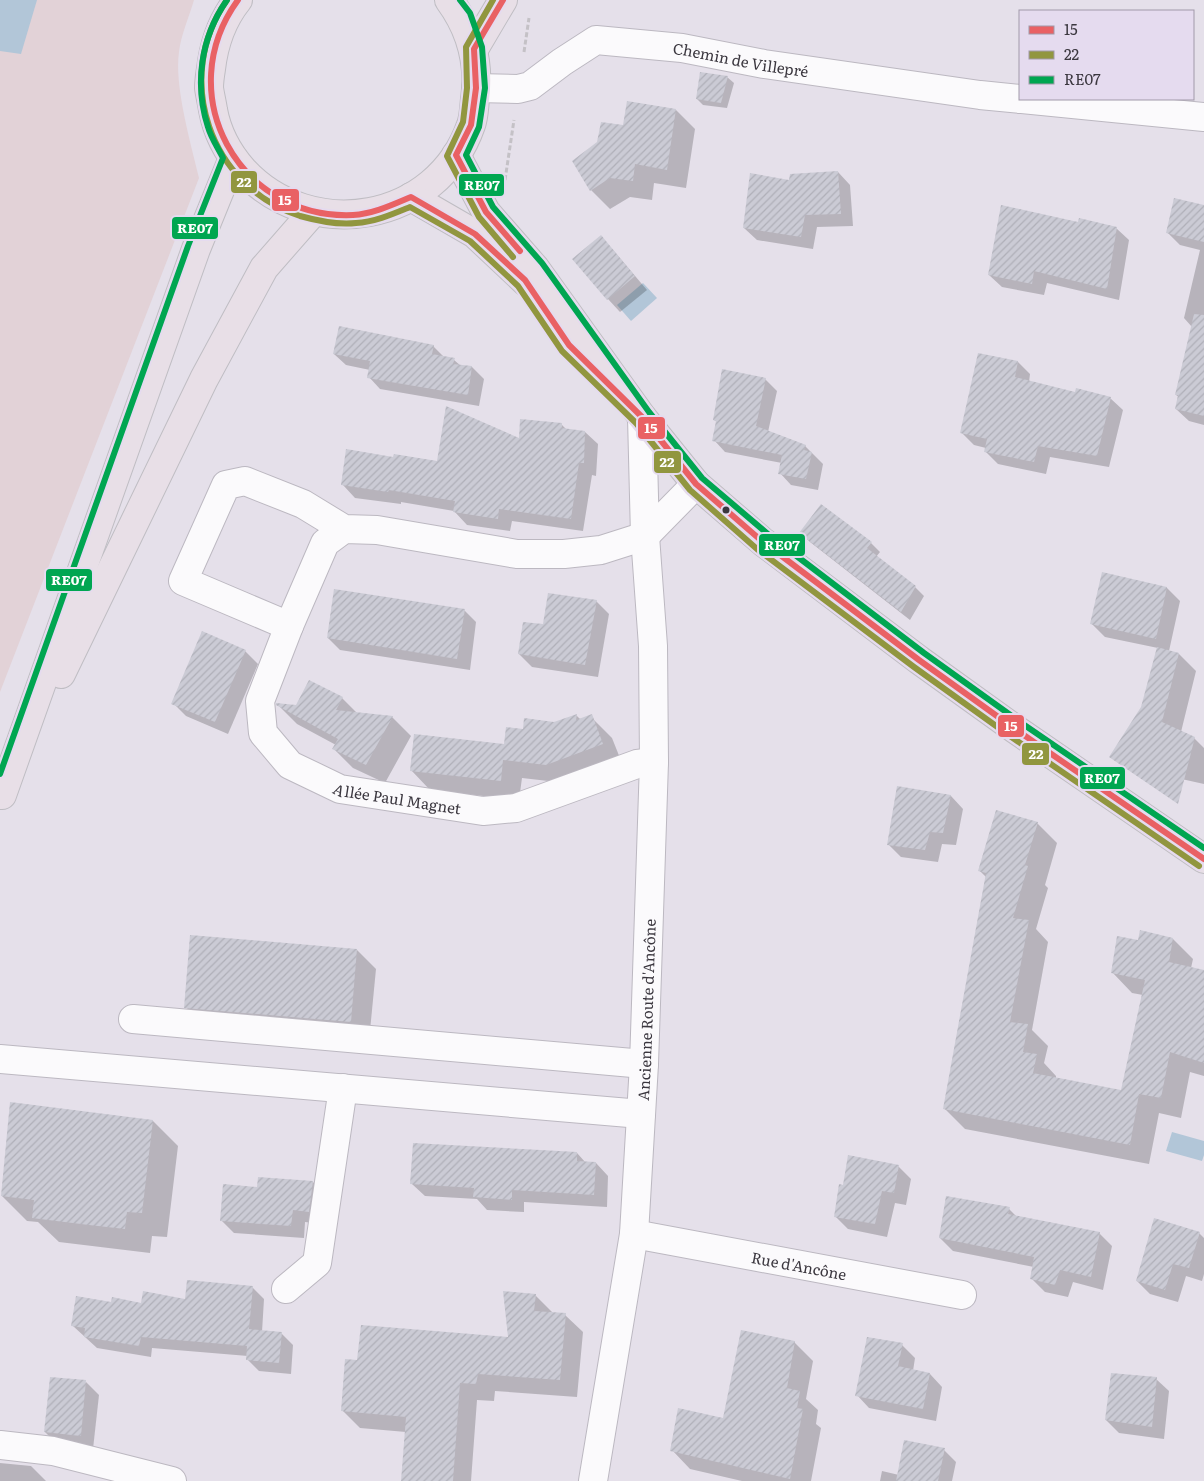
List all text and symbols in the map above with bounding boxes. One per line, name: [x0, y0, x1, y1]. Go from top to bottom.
legend: [1019, 10, 1194, 100]
text: 15: [1064, 17, 1078, 40]
street label: Chemin de Villepré: [672, 36, 810, 82]
text: 22: [1064, 42, 1080, 65]
text: RE07: [1064, 67, 1101, 90]
line badge: 22: [230, 170, 258, 194]
text: 22: [236, 171, 252, 191]
line badge: RE07: [458, 173, 505, 197]
text: RE07: [464, 174, 500, 194]
line badge: 15: [271, 188, 300, 212]
text: 15: [278, 189, 292, 209]
line badge: RE07: [171, 216, 219, 240]
text: RE07: [177, 217, 213, 237]
line badge: 15: [637, 416, 666, 440]
text: 15: [644, 417, 658, 437]
line badge: 22: [653, 450, 682, 474]
text: 22: [659, 451, 675, 471]
unlabelled marker: [721, 505, 731, 515]
line badge: RE07: [758, 533, 806, 557]
text: RE07: [764, 534, 800, 554]
line badge: RE07: [45, 568, 93, 592]
text: RE07: [51, 569, 87, 589]
line badge: 15: [997, 714, 1025, 738]
text: 15: [1004, 715, 1018, 735]
line badge: 22: [1021, 742, 1050, 766]
text: 22: [1028, 743, 1044, 763]
line badge: RE07: [1079, 766, 1126, 790]
text: RE07: [1084, 767, 1120, 787]
street label: Allée Paul Magnet: [329, 776, 463, 819]
street label: Ancienne Route d'Ancône: [630, 918, 660, 1101]
street label: Rue d'Ancône: [750, 1245, 849, 1285]

